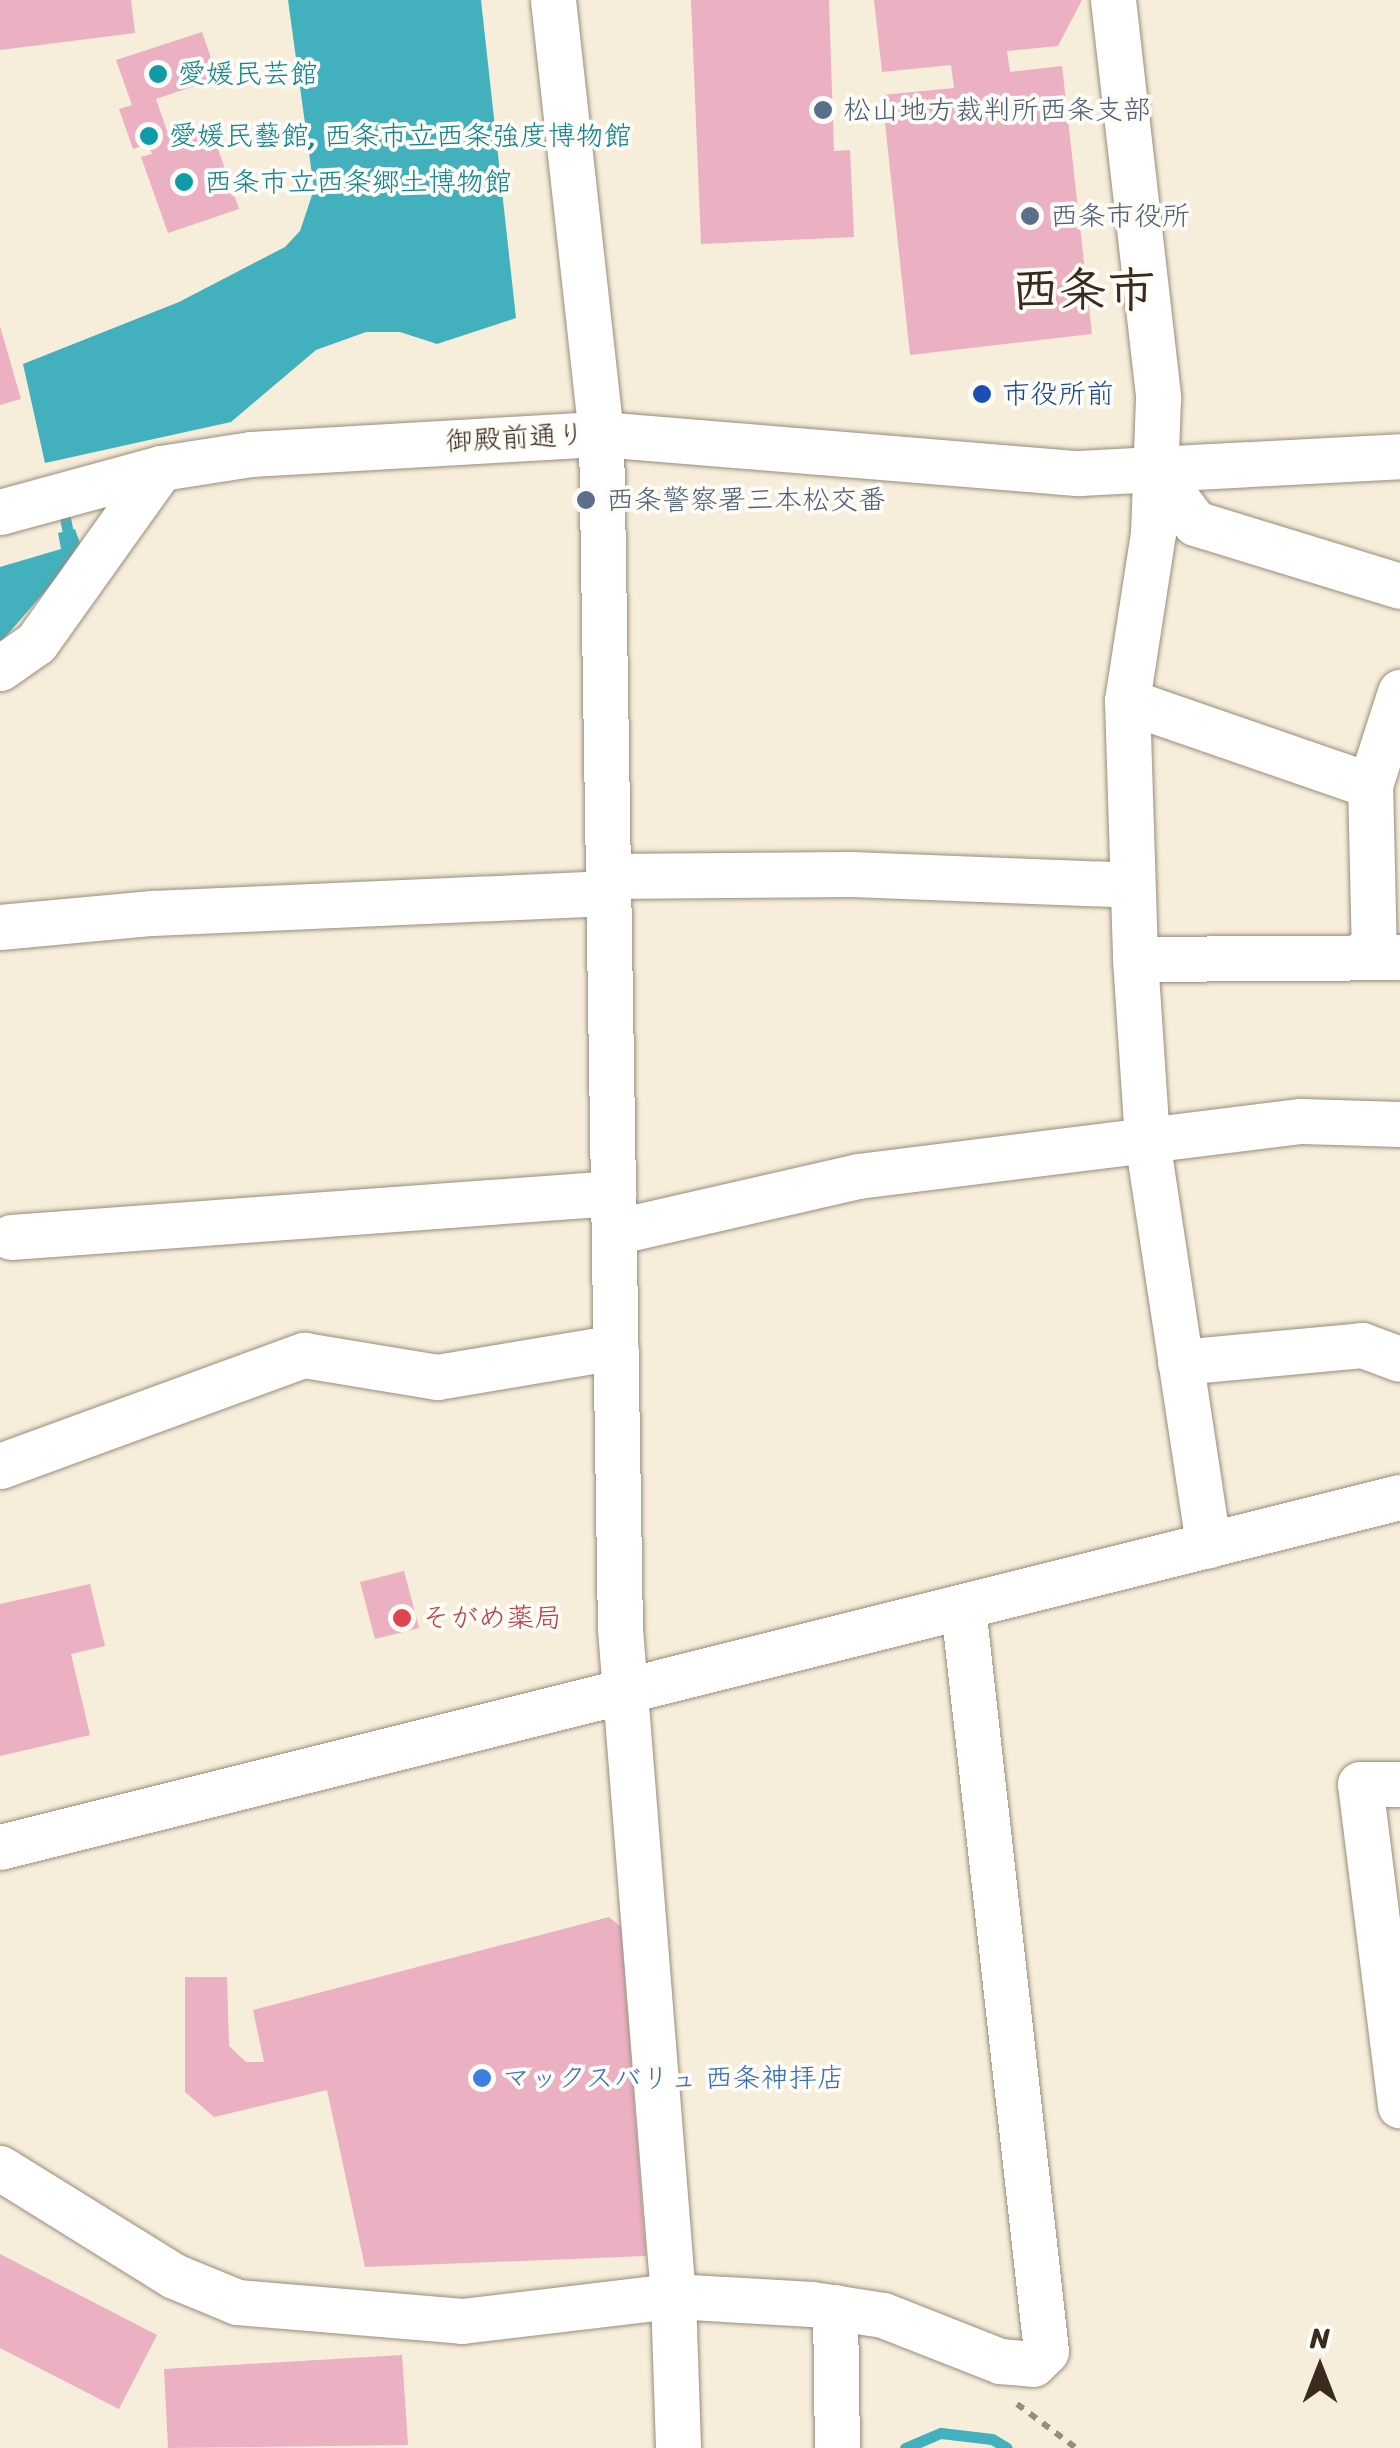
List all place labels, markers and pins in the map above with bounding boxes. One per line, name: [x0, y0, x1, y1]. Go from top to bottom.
place label: 愛媛民芸館: [178, 57, 318, 91]
marker: 愛媛民芸館: [147, 63, 169, 85]
place label: 松山地方裁判所西条支部: [843, 93, 1151, 127]
marker: 松山地方裁判所西条支部: [812, 99, 834, 121]
place label: 愛媛民藝館, 西条市立西条強度博物館: [169, 119, 632, 153]
marker: 愛媛民藝館, 西条市立西条強度博物館: [138, 125, 160, 147]
place label: 西条市立西条郷土博物館: [204, 165, 512, 199]
marker: 西条市立西条郷土博物館: [173, 171, 195, 193]
place label: 西条市役所: [1050, 199, 1190, 233]
marker: 西条市役所: [1019, 205, 1041, 227]
place label: 市役所前: [1002, 377, 1114, 411]
marker: 市役所前: [971, 383, 993, 405]
place label: 西条警察署三本松交番: [606, 483, 886, 517]
marker: 西条警察署三本松交番: [575, 489, 597, 511]
place label: そがめ薬局: [422, 1601, 562, 1635]
marker: そがめ薬局: [391, 1607, 413, 1629]
place label: マックスバリュ 西条神拝店: [502, 2061, 845, 2095]
marker: マックスバリュ 西条神拝店: [471, 2067, 493, 2089]

